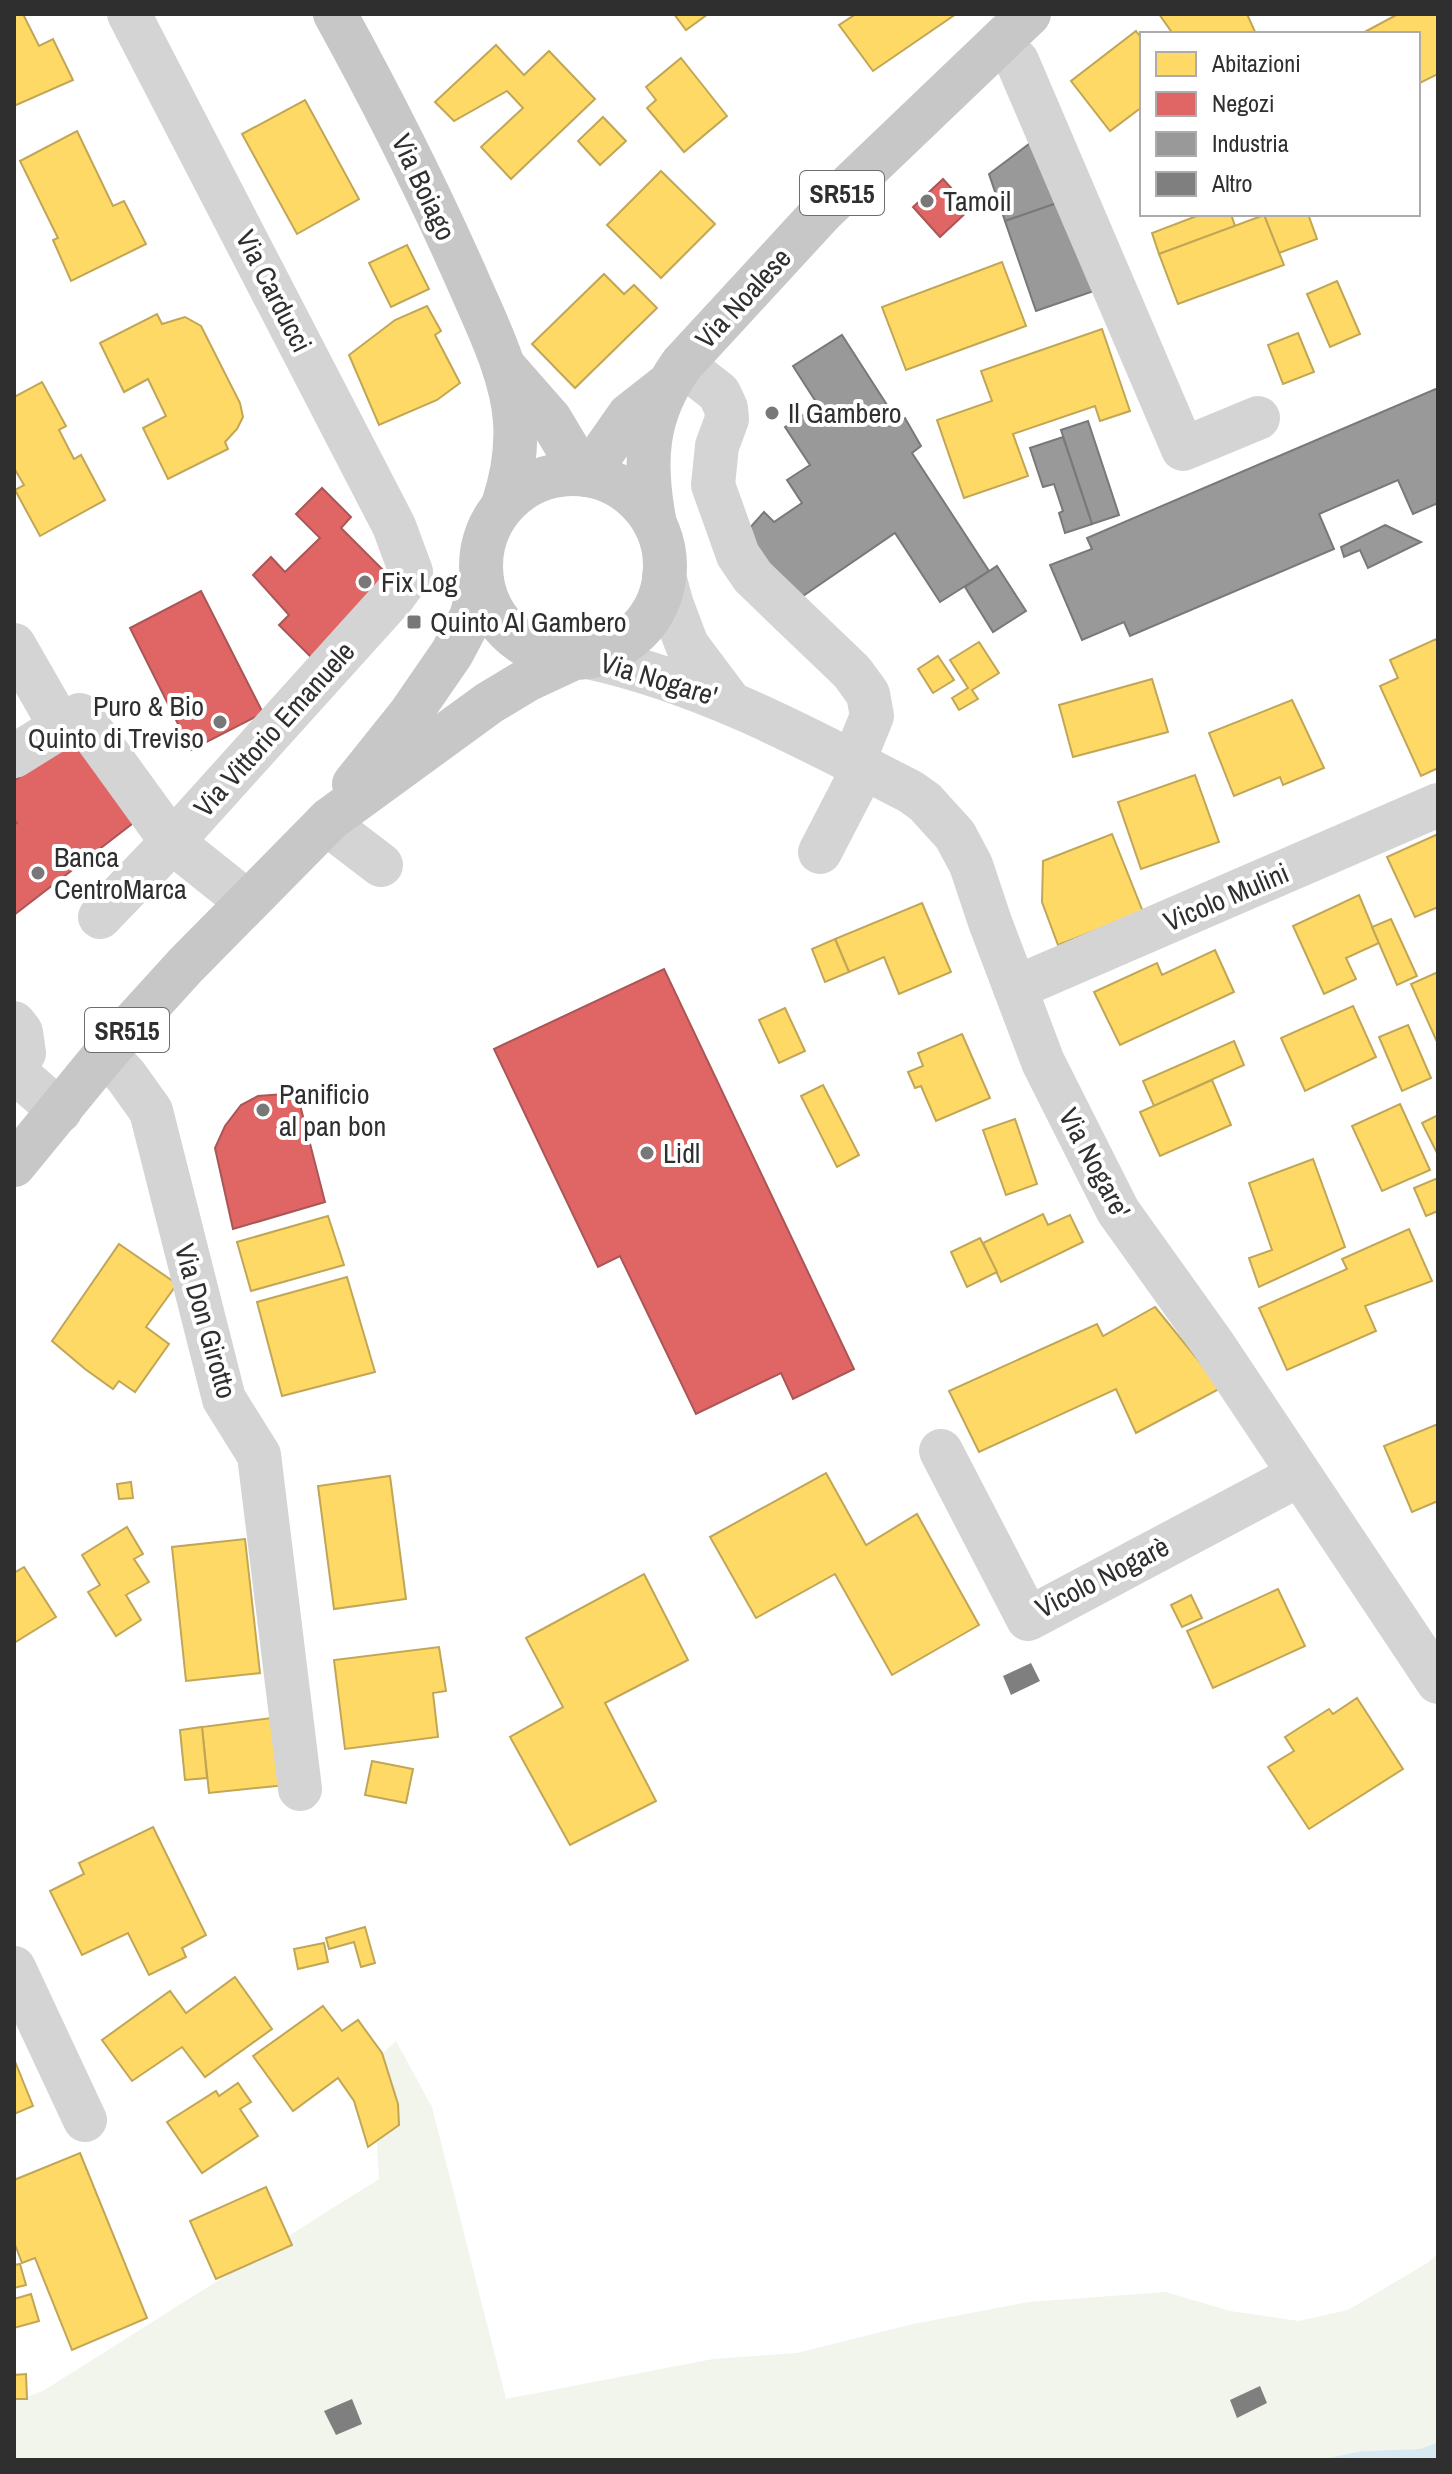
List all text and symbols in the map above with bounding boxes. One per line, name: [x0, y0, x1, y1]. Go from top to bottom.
legend: [1140, 32, 1420, 216]
text: Abitazioni: [1211, 47, 1301, 79]
text: Negozi: [1212, 87, 1274, 119]
text: Industria: [1212, 127, 1289, 159]
street label: Via Boiago: [383, 128, 465, 246]
text: Altro: [1211, 167, 1252, 199]
road number: SR515: [800, 171, 884, 215]
place label: Tamoil: [943, 182, 1011, 220]
marker: Tamoil: [918, 192, 936, 210]
street label: Via Carducci: [227, 223, 321, 359]
street label: Via Noalese: [687, 239, 799, 357]
place label: Il Gambero: [788, 394, 902, 432]
marker: Il Gambero: [763, 404, 781, 422]
place label: Fix Log: [381, 563, 458, 601]
marker: Fix Log: [356, 573, 374, 591]
place label: Quinto Al Gambero: [430, 603, 627, 641]
marker: Quinto Al Gambero: [405, 613, 423, 631]
street label: Via Vittorio Emanuele: [185, 633, 363, 825]
street label: Via Nogare': [596, 643, 722, 715]
place label: Puro & Bio Quinto di Treviso: [28, 687, 204, 757]
marker: Puro & Bio Quinto di Treviso: [211, 713, 229, 731]
place label: Banca CentroMarca: [54, 838, 187, 908]
street label: Vicolo Mulini: [1158, 854, 1294, 940]
marker: Banca CentroMarca: [29, 864, 47, 882]
road number: SR515: [85, 1008, 169, 1052]
place label: Panificio al pan bon: [279, 1075, 386, 1145]
marker: Panificio al pan bon: [254, 1101, 272, 1119]
street label: Via Nogare': [1050, 1101, 1140, 1225]
place label: Lidl: [663, 1134, 700, 1172]
marker: Lidl: [638, 1144, 656, 1162]
street label: Via Don Girotto: [166, 1239, 246, 1403]
street label: Vicolo Nogarè: [1029, 1527, 1175, 1627]

